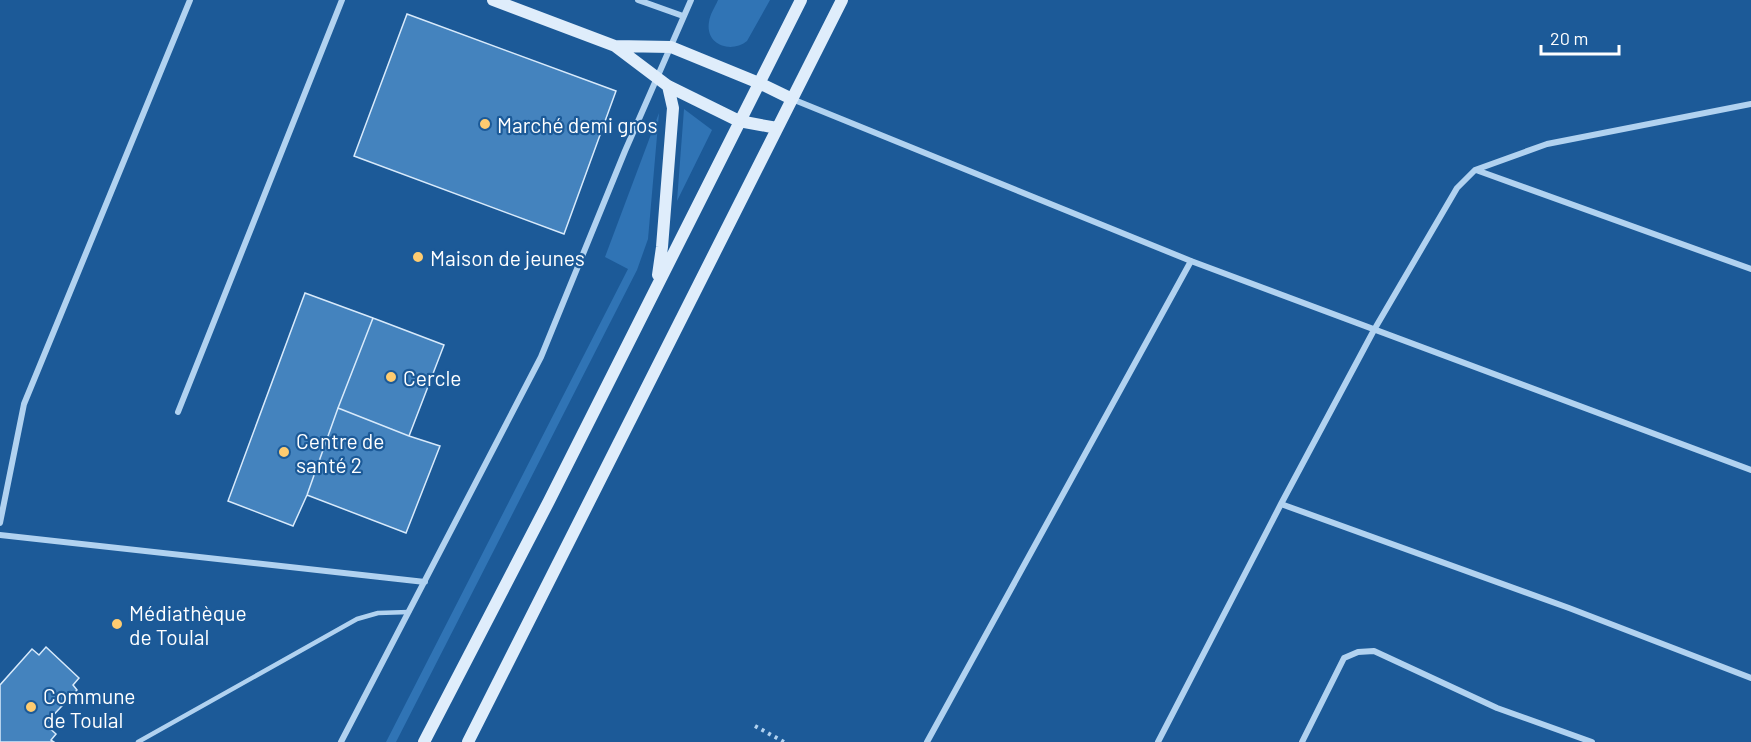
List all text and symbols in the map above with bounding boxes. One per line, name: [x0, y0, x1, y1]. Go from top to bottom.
scale bar: [1541, 18, 1619, 56]
text: 20 m: [1550, 27, 1588, 49]
place label: Marché demi gros: [497, 112, 658, 137]
marker: Marché demi gros: [478, 117, 492, 131]
place label: Maison de jeunes: [430, 245, 585, 270]
marker: Maison de jeunes: [411, 250, 425, 264]
place label: Cercle: [403, 365, 461, 390]
marker: Cercle: [384, 370, 398, 384]
place label: Centre de santé 2: [296, 428, 384, 477]
marker: Centre de santé 2: [277, 445, 291, 459]
place label: Médiathèque de Toulal: [129, 600, 247, 649]
marker: Médiathèque de Toulal: [110, 617, 124, 631]
place label: Commune de Toulal: [43, 683, 136, 732]
marker: Commune de Toulal: [24, 700, 38, 714]

